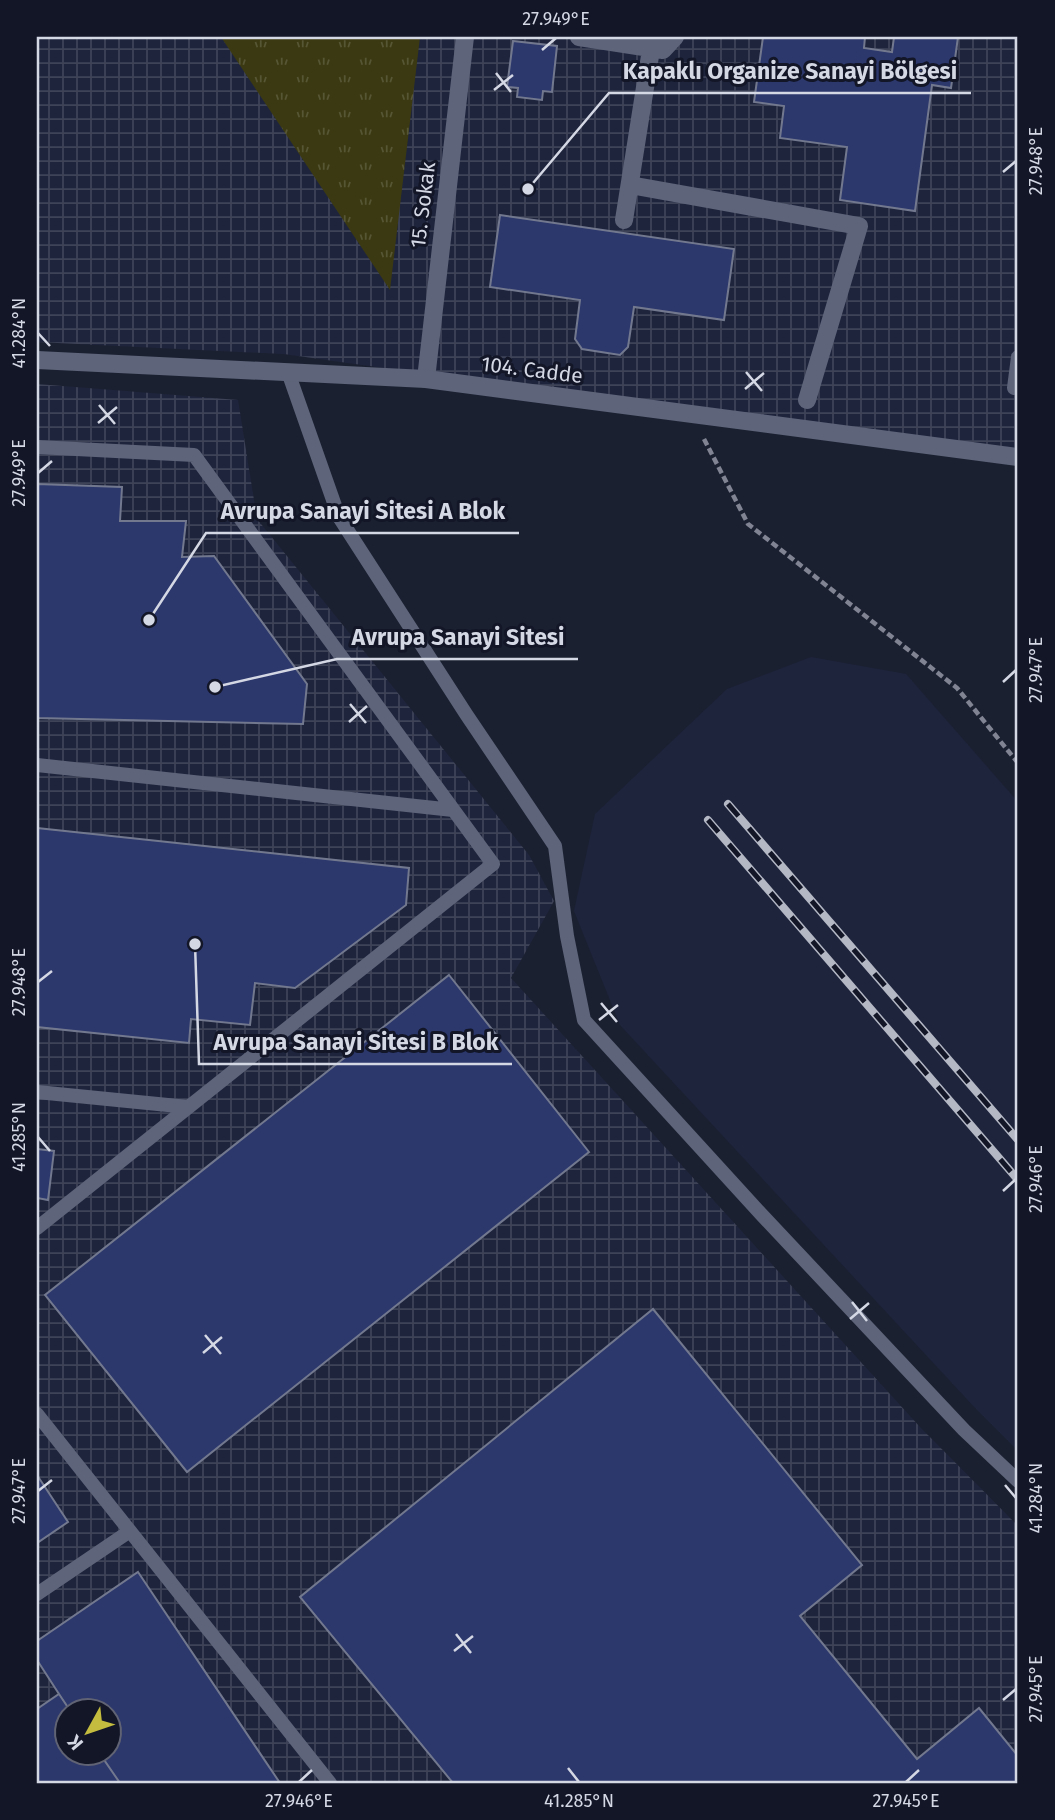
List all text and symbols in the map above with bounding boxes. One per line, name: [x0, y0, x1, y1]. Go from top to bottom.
text: 27.949°E: [522, 8, 590, 30]
callout: Kapaklı Organize Sanayi Bölgesi: [609, 49, 971, 93]
text: Kapaklı Organize Sanayi Bölgesi: [623, 57, 957, 85]
text: 27.948°E: [1025, 127, 1047, 195]
street label: 15. Sokak: [405, 160, 441, 250]
text: 41.284°N: [8, 298, 30, 368]
street label: 104. Cadde: [480, 351, 584, 389]
text: 27.949°E: [8, 439, 30, 507]
callout: Avrupa Sanayi Sitesi A Blok: [206, 489, 519, 533]
text: Avrupa Sanayi Sitesi A Blok: [220, 497, 505, 525]
callout: Avrupa Sanayi Sitesi: [337, 615, 578, 659]
text: Avrupa Sanayi Sitesi: [351, 623, 564, 651]
text: 27.947°E: [1025, 637, 1047, 703]
text: 27.948°E: [8, 948, 30, 1016]
callout: Avrupa Sanayi Sitesi B Blok: [199, 1020, 512, 1064]
text: Avrupa Sanayi Sitesi B Blok: [213, 1028, 499, 1056]
text: 41.285°N: [8, 1102, 30, 1172]
text: 27.946°E: [1025, 1145, 1047, 1213]
text: 27.947°E: [8, 1458, 30, 1524]
text: 41.284°N: [1025, 1463, 1047, 1533]
text: 27.945°E: [1025, 1655, 1047, 1723]
north arrow: [52, 1698, 122, 1768]
text: K: [62, 1730, 88, 1755]
text: 27.946°E: [265, 1790, 333, 1812]
text: 41.285°N: [544, 1790, 614, 1812]
text: 27.945°E: [872, 1790, 940, 1812]

